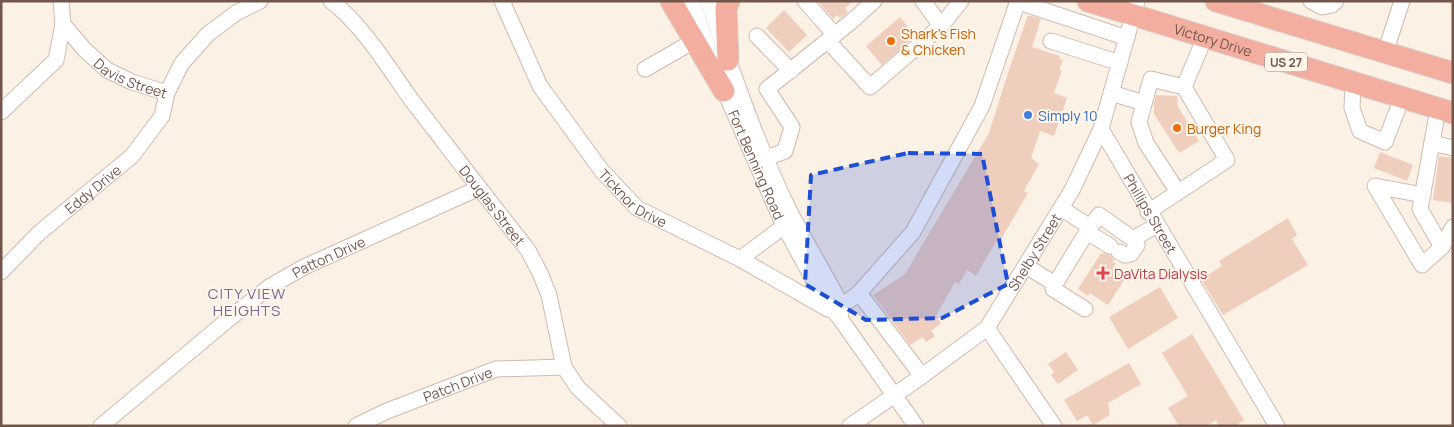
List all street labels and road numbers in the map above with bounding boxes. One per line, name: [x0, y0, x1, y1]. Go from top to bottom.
street label: Victory Drive: [1172, 19, 1255, 60]
road number: US 27: [1265, 52, 1307, 72]
street label: Davis Street: [90, 53, 170, 102]
street label: Fort Benning Road: [724, 107, 789, 222]
street label: Eddy Drive: [60, 160, 125, 218]
street label: Douglas Street: [456, 161, 530, 249]
street label: Ticknor Drive: [595, 164, 670, 231]
street label: Phillips Street: [1120, 170, 1182, 257]
street label: Shelby Street: [1003, 209, 1065, 294]
street label: Patton Drive: [288, 231, 368, 282]
street label: Patch Drive: [420, 362, 495, 406]

